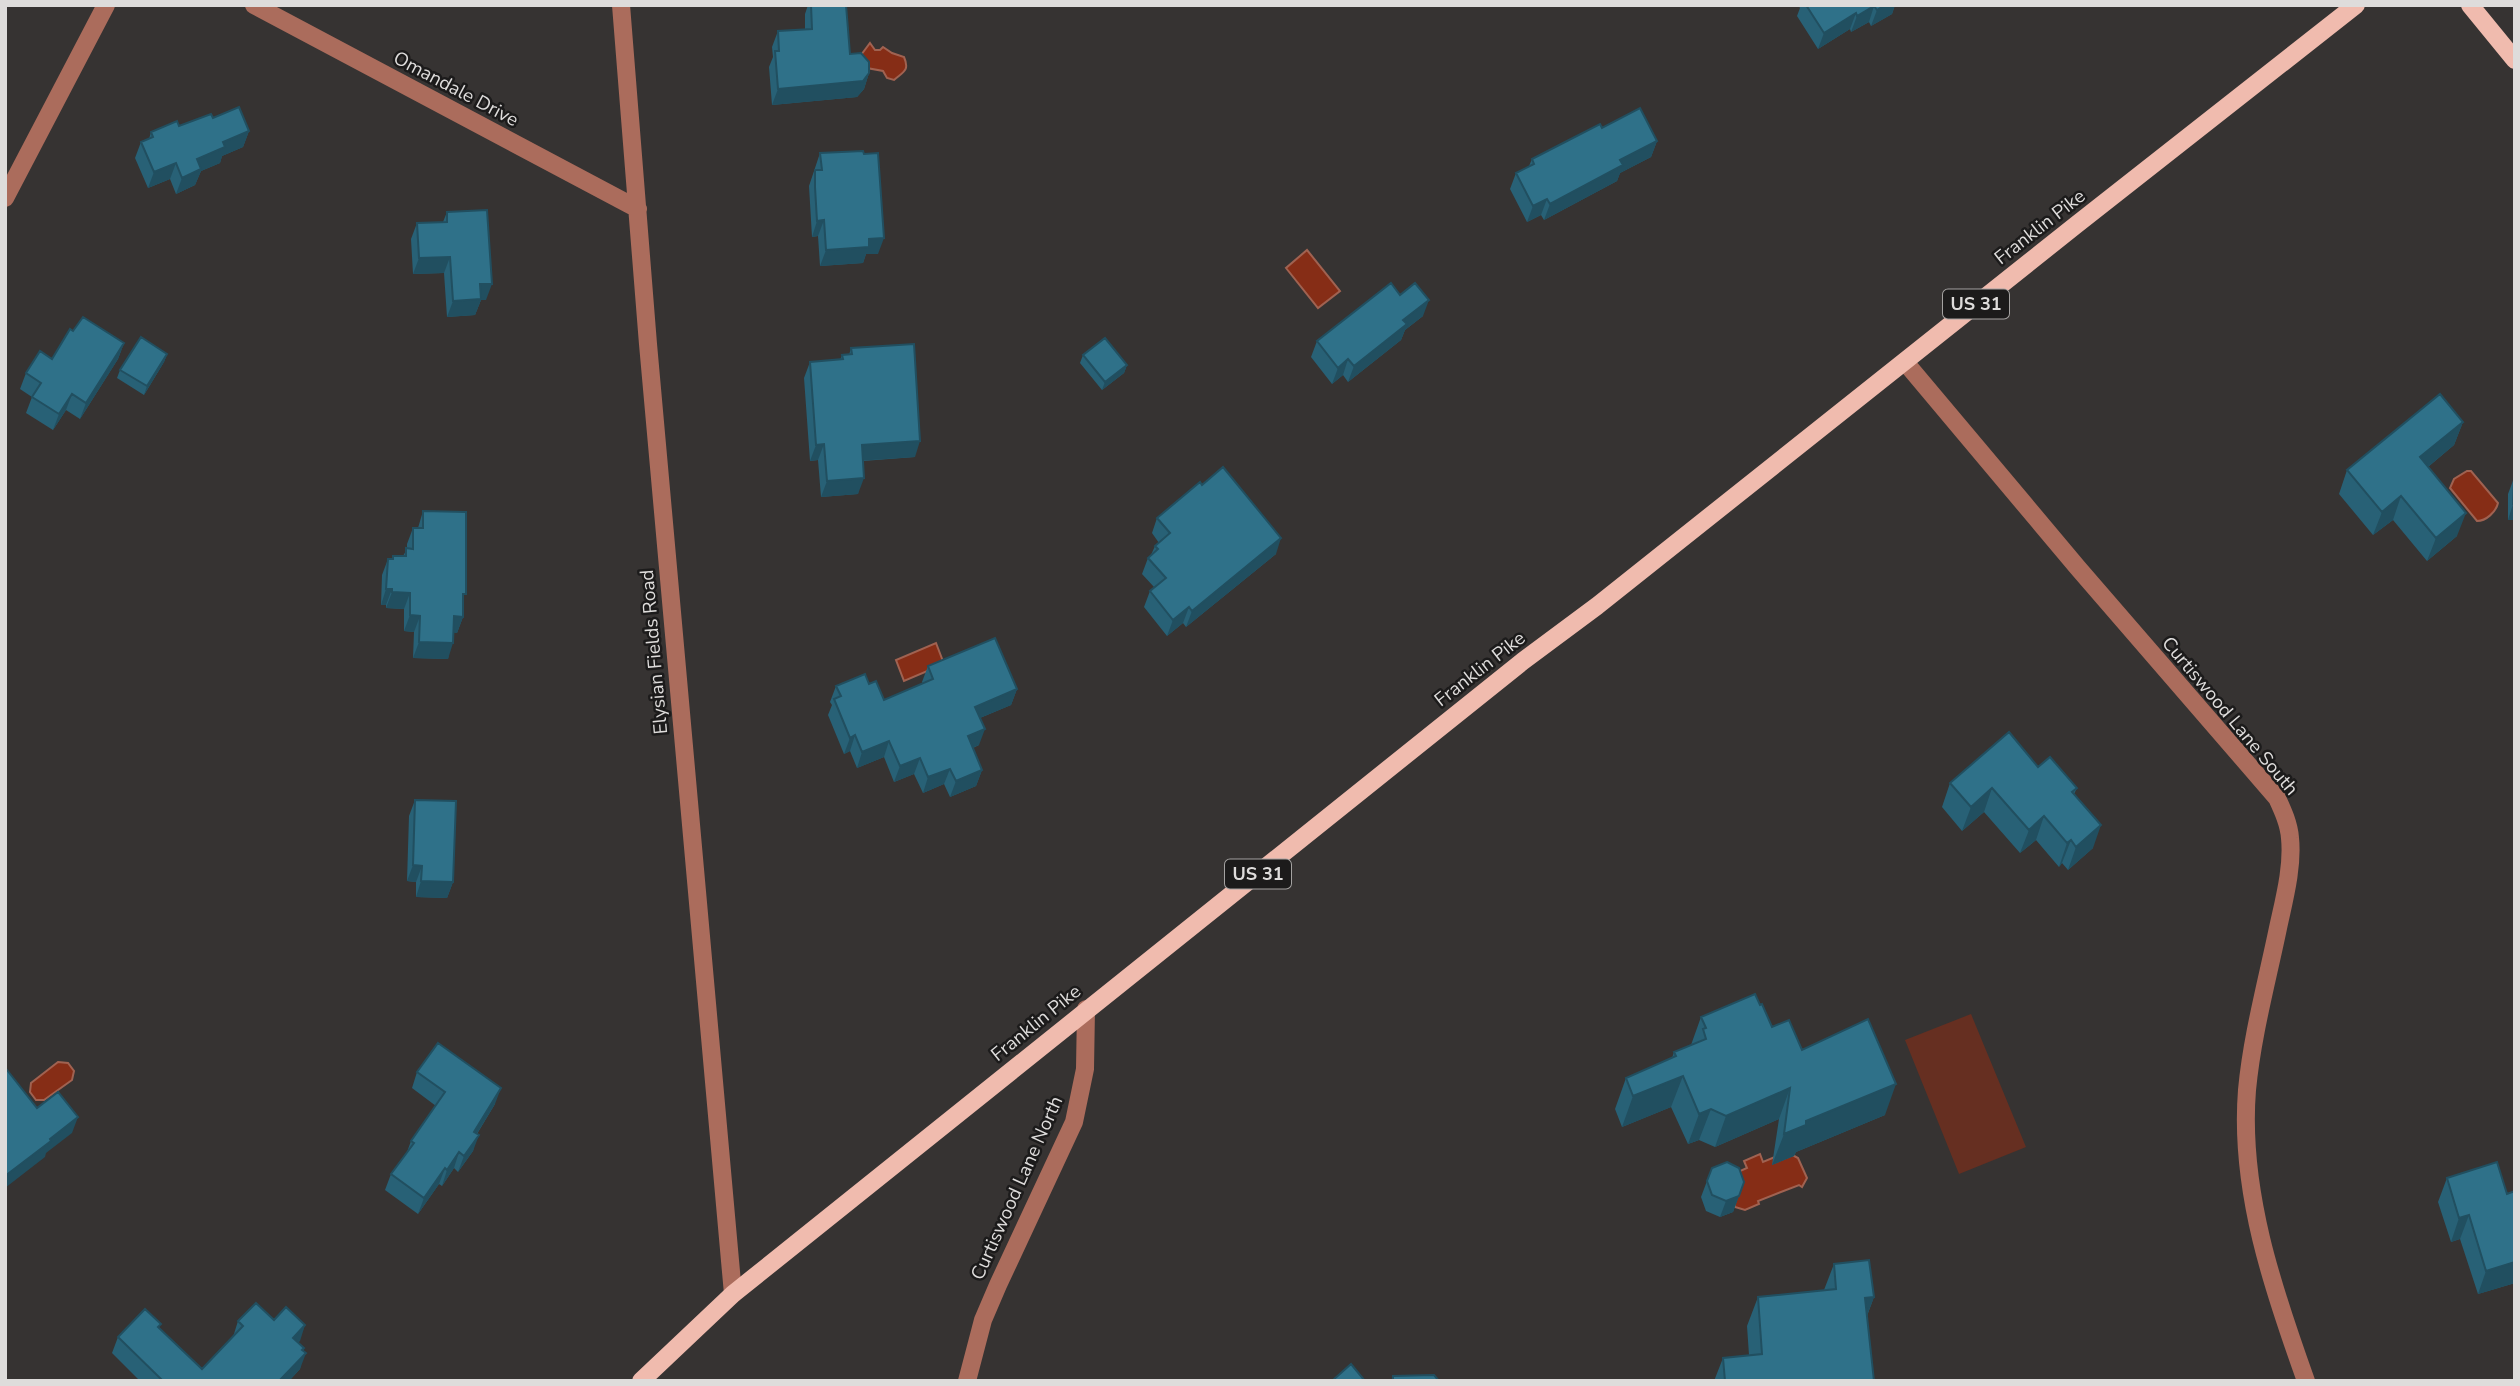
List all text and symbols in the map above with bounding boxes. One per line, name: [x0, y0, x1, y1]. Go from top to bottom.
street label: Omandale Drive: [389, 45, 523, 133]
street label: Franklin Pike: [1989, 183, 2091, 271]
road number: US 31: [1943, 290, 2009, 318]
street label: Elysian Fields Road: [634, 569, 674, 735]
street label: Franklin Pike: [1429, 625, 1531, 713]
street label: Curtiswood Lane South: [2156, 631, 2304, 801]
road number: US 31: [1225, 860, 1291, 888]
street label: Franklin Pike: [986, 979, 1086, 1067]
street label: Curtiswood Lane North: [965, 1092, 1069, 1284]

